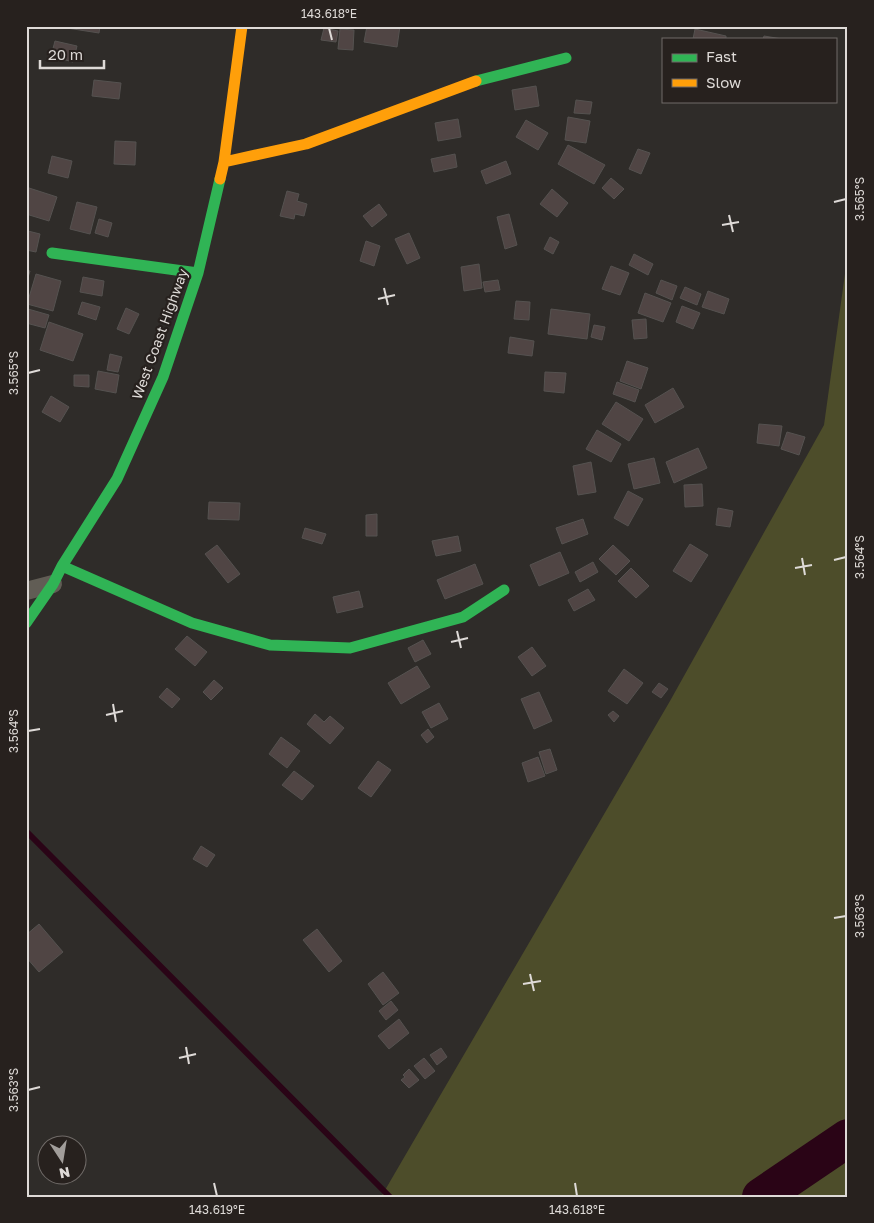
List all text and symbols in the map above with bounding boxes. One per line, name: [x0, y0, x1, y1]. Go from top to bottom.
text: 143.618°E: [301, 6, 357, 21]
scale bar: [40, 38, 104, 70]
legend: [662, 38, 836, 102]
text: 20 m: [48, 45, 83, 63]
text: Fast: [706, 47, 737, 65]
text: Slow: [706, 73, 741, 91]
text: 3.565°S: [852, 177, 867, 221]
street label: West Coast Highway: [128, 266, 191, 402]
text: 3.565°S: [6, 351, 21, 395]
text: 3.564°S: [852, 535, 867, 579]
text: 3.564°S: [6, 709, 21, 753]
text: 3.563°S: [852, 894, 867, 938]
text: 3.563°S: [6, 1068, 21, 1112]
north arrow: [38, 1136, 88, 1186]
text: N: [58, 1164, 72, 1183]
text: 143.619°E: [189, 1202, 245, 1217]
text: 143.618°E: [549, 1202, 605, 1217]

